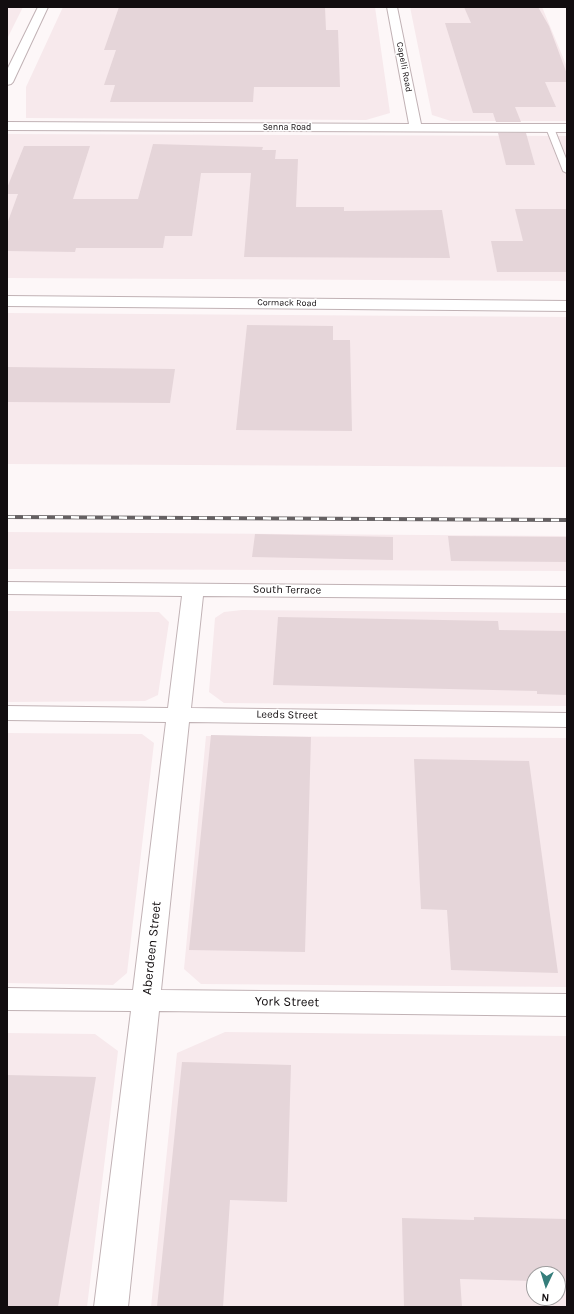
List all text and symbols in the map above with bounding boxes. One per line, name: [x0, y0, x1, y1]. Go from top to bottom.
street label: Capelli Road: [394, 41, 414, 93]
street label: Senna Road: [263, 122, 311, 132]
street label: Cormack Road: [257, 297, 317, 309]
street label: South Terrace: [253, 583, 321, 597]
street label: Leeds Street: [256, 708, 318, 722]
street label: Aberdeen Street: [139, 900, 165, 996]
street label: York Street: [255, 994, 319, 1010]
north arrow: [526, 1266, 566, 1306]
text: N: [541, 1291, 550, 1304]

